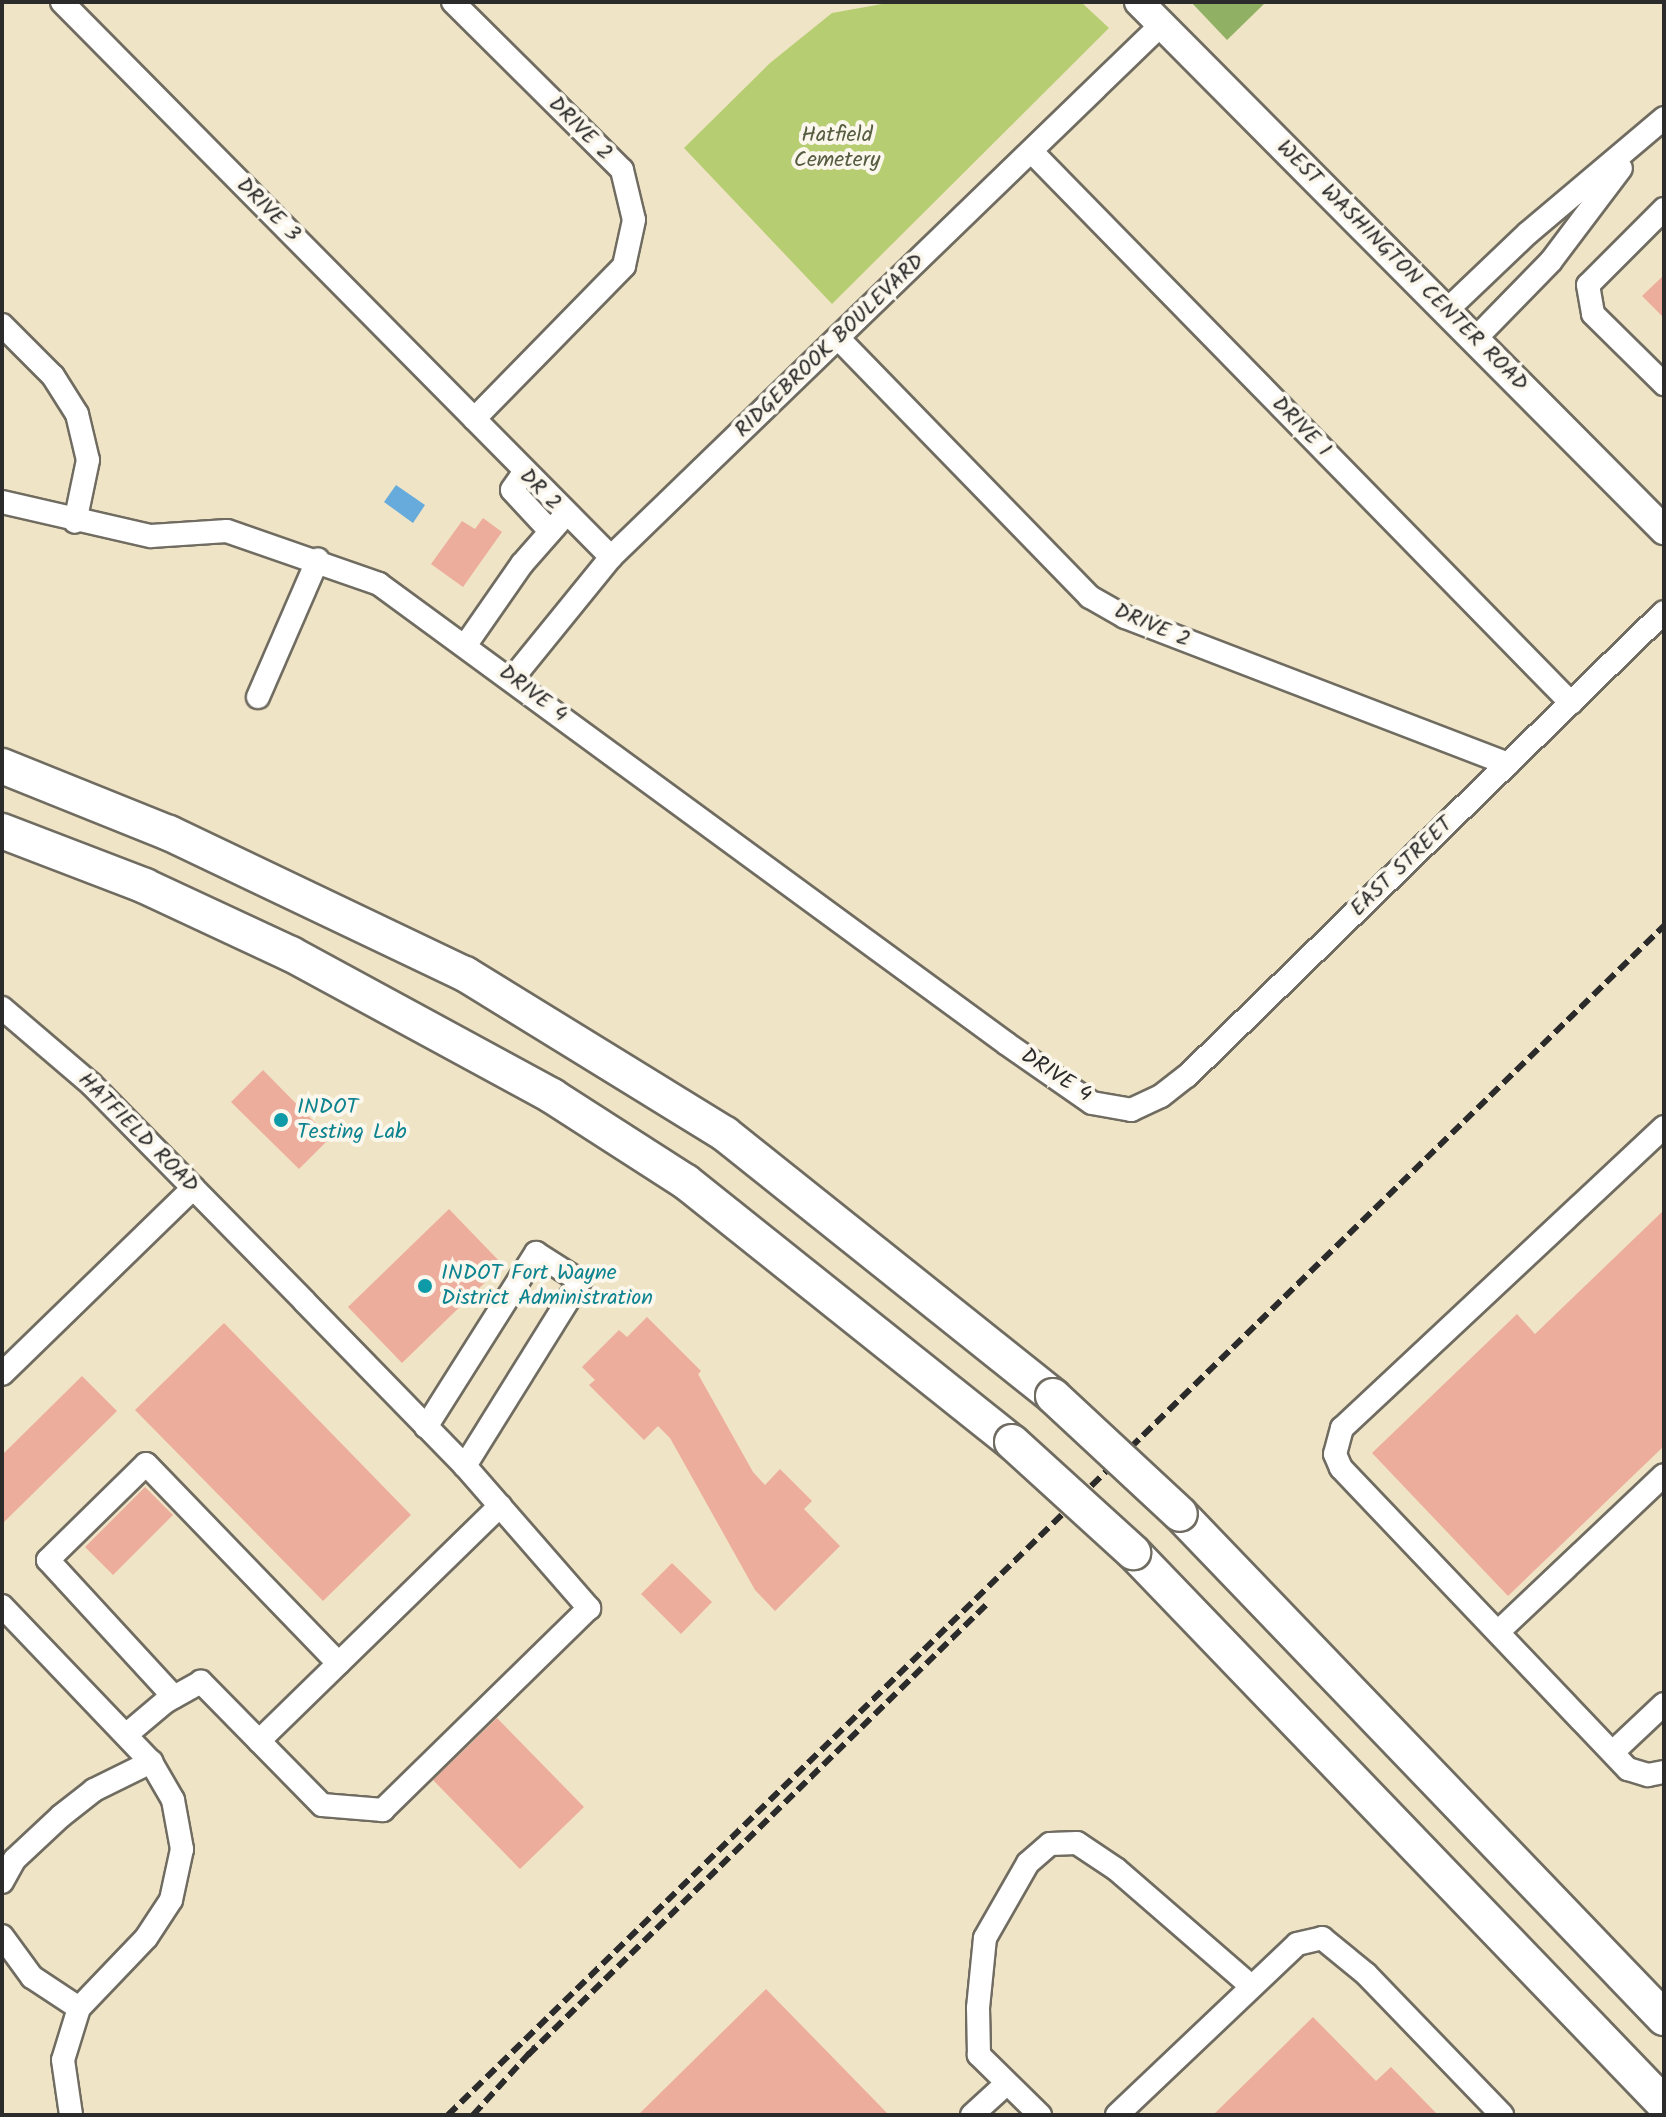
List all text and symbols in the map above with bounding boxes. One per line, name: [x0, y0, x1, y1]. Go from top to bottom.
street label: DRIVE 2: [542, 91, 618, 167]
park label: Hatfield Cemetery: [794, 122, 880, 174]
street label: WEST WASHINGTON CENTER ROAD: [1271, 135, 1533, 397]
street label: DRIVE 3: [230, 172, 306, 248]
street label: RIDGEBROOK BOULEVARD: [730, 248, 930, 444]
street label: DRIVE 1: [1266, 391, 1336, 463]
street label: DR 2: [513, 463, 567, 517]
street label: DRIVE 2: [1110, 598, 1194, 654]
street label: DRIVE 4: [493, 660, 573, 728]
street label: EAST STREET: [1345, 812, 1459, 922]
street label: DRIVE 4: [1016, 1043, 1096, 1109]
street label: HATFIELD ROAD: [72, 1067, 204, 1199]
place label: INDOT Testing Lab: [297, 1094, 407, 1146]
marker: INDOT Testing Lab: [272, 1111, 290, 1129]
place label: INDOT Fort Wayne District Administration: [441, 1260, 653, 1312]
marker: INDOT Fort Wayne District Administration: [416, 1277, 434, 1295]

